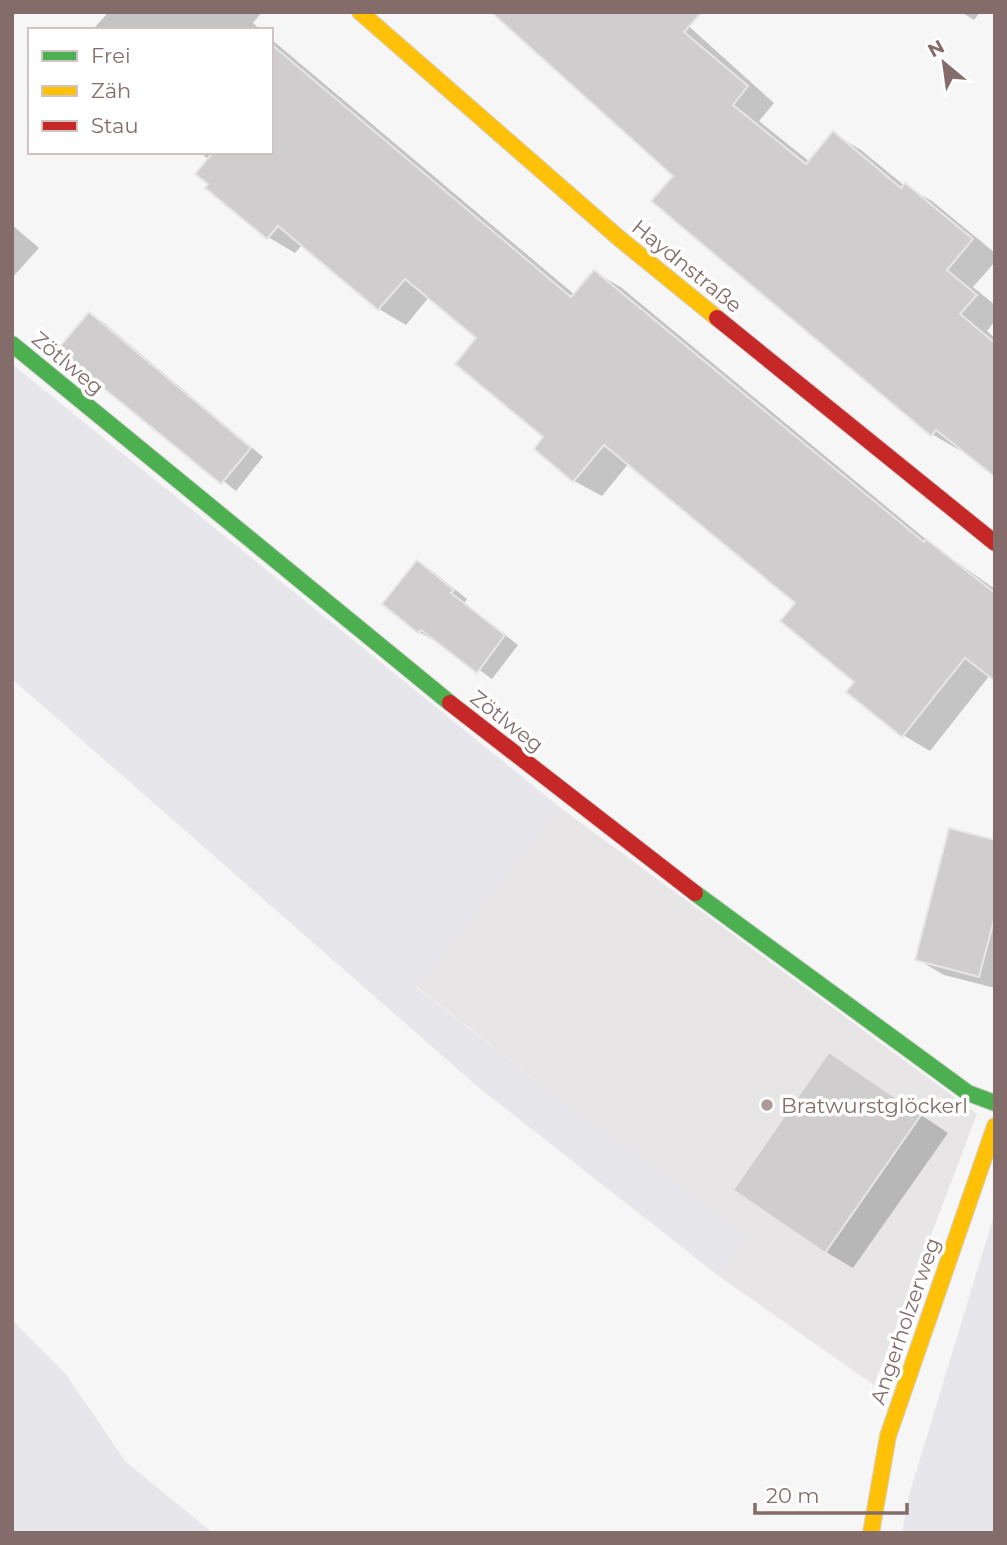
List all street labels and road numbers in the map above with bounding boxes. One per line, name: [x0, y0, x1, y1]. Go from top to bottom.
street label: Haydnstraße: [627, 214, 747, 318]
street label: Zötlweg: [27, 326, 109, 400]
street label: Zötlweg: [465, 685, 549, 757]
street label: Angerholzerweg: [865, 1234, 945, 1408]

